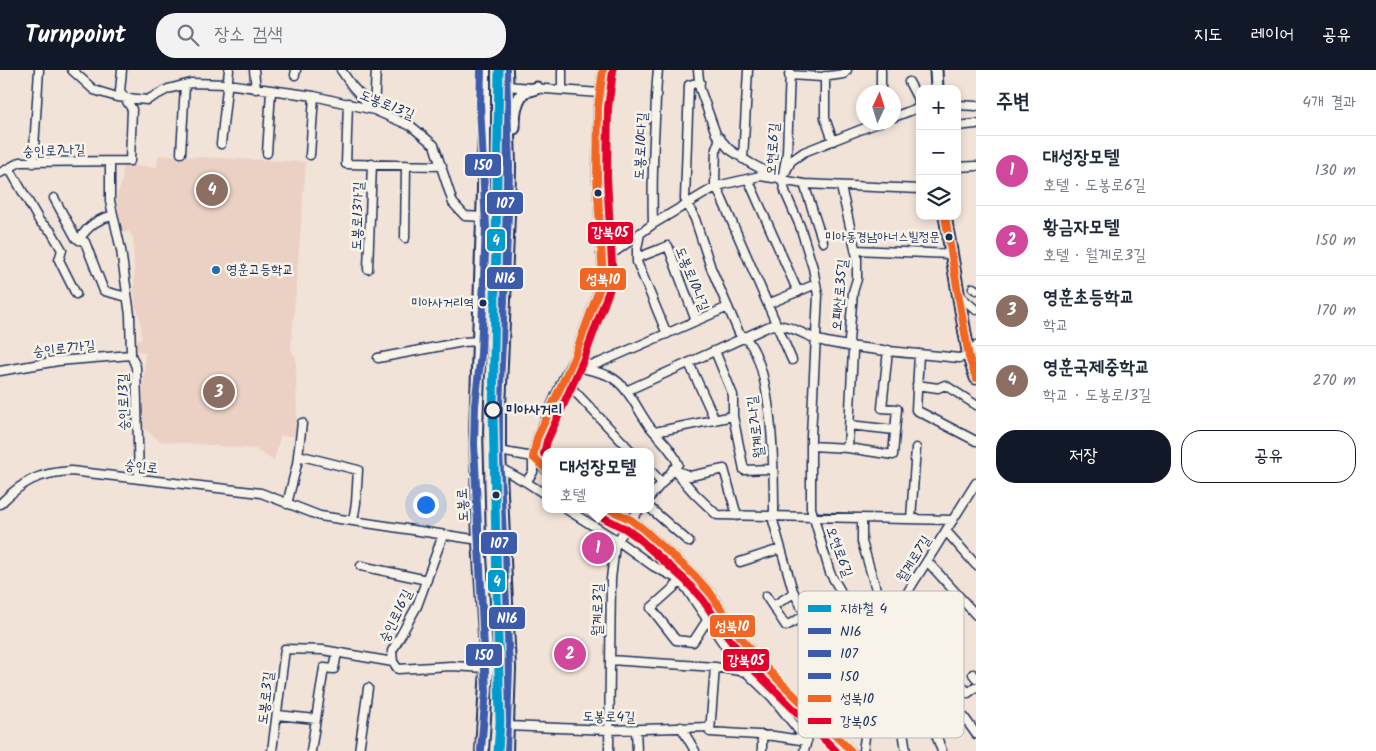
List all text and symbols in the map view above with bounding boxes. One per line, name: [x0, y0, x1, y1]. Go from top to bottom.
search box: [156, 13, 506, 58]
text: Turnpoint: [25, 16, 126, 55]
text: 장소 검색: [214, 20, 283, 50]
icon: search: [174, 21, 202, 49]
text: 지도: [1194, 21, 1223, 50]
text: 레이어: [1251, 21, 1294, 50]
text: 공유: [1322, 21, 1351, 50]
street label: 도봉로13길: [356, 84, 418, 126]
north arrow: [856, 85, 901, 130]
map controls: [916, 85, 961, 220]
button: +: [916, 85, 961, 130]
text: 주변: [996, 86, 1030, 119]
text: 4개 결과: [1302, 90, 1356, 115]
street label: 도봉로10다길: [628, 111, 654, 180]
street label: 오현로6길: [760, 121, 786, 176]
button: −: [916, 130, 961, 175]
street label: 숭인로7나길: [22, 139, 86, 163]
text: 대성장모텔: [1043, 143, 1119, 173]
line badge: 150: [464, 153, 502, 177]
text: 150: [474, 155, 493, 177]
text: 1: [1010, 158, 1014, 183]
text: 130 m: [1315, 158, 1356, 183]
pin: 4: [196, 171, 228, 209]
text: 호텔 · 도봉로6길: [1043, 173, 1146, 198]
button: layers: [916, 175, 961, 220]
street label: 도봉로13가길: [346, 181, 370, 251]
unlabelled marker: [593, 188, 603, 198]
line badge: 107: [486, 191, 524, 215]
text: 107: [496, 193, 514, 215]
text: 황금자모텔: [1043, 213, 1119, 243]
line badge: 강북05: [587, 221, 634, 245]
text: 강북05: [592, 222, 630, 244]
place label: 미아동경남아너스빌정문: [825, 227, 940, 248]
line badge: 4: [486, 228, 506, 252]
text: 2: [1007, 228, 1017, 253]
text: 150 m: [1315, 228, 1356, 253]
text: 4: [492, 230, 500, 252]
marker: 미아동경남아너스빌정문: [944, 232, 954, 242]
street label: 도봉로10나길: [669, 243, 715, 315]
text: 호텔 · 월계로3길: [1043, 243, 1146, 268]
street label: 오패산로35길: [826, 258, 854, 332]
place label: 영훈고등학교: [226, 259, 294, 281]
marker: 영훈고등학교: [210, 264, 222, 276]
line badge: N16: [486, 266, 524, 290]
line badge: 성북10: [579, 267, 627, 291]
text: N16: [495, 268, 516, 290]
text: 성북10: [586, 269, 621, 291]
text: 영훈초등학교: [1043, 283, 1135, 313]
place label: 미아사거리역: [411, 293, 474, 314]
marker: 미아사거리역: [478, 298, 488, 308]
text: 3: [1008, 298, 1016, 323]
text: 170 m: [1316, 298, 1356, 323]
text: 학교: [1043, 313, 1069, 338]
street label: 숭인로7가길: [32, 335, 97, 363]
text: 영훈국제중학교: [1043, 353, 1150, 383]
text: 4: [1008, 368, 1016, 393]
text: 270 m: [1312, 368, 1356, 393]
street label: 숭인로13길: [112, 372, 135, 431]
pin: 3: [203, 373, 235, 411]
text: 학교 · 도봉로13길: [1043, 383, 1151, 408]
street label: 월계로7나길: [741, 394, 771, 460]
place label: 미아사거리: [506, 399, 562, 421]
marker: 미아사거리: [484, 401, 502, 419]
button: 저장: [996, 430, 1171, 483]
button: 공유: [1181, 430, 1356, 483]
popup: [542, 448, 654, 513]
text: 대성장모텔: [560, 453, 636, 483]
street label: 숭인로: [123, 454, 159, 480]
text: 호텔: [560, 483, 586, 508]
street label: 도봉로: [451, 488, 475, 522]
unlabelled marker: [491, 490, 501, 500]
your location: [413, 492, 439, 518]
street label: 오현로6길: [820, 523, 859, 581]
pin: 1: [582, 529, 614, 567]
line badge: 107: [480, 531, 518, 555]
street label: 월계로7길: [891, 531, 937, 587]
text: 107: [490, 533, 508, 555]
line badge: 4: [487, 569, 506, 593]
text: 4: [493, 571, 501, 593]
street label: 월계로3길: [587, 583, 609, 637]
street label: 숭인로16길: [374, 585, 419, 647]
legend: [798, 591, 964, 738]
text: 지하철 4: [840, 598, 887, 620]
line badge: N16: [488, 606, 526, 630]
text: N16: [497, 608, 518, 630]
line badge: 성북10: [709, 614, 756, 638]
text: 성북10: [715, 616, 750, 638]
text: N16: [840, 621, 862, 643]
pin: 2: [554, 635, 586, 673]
line badge: 150: [465, 643, 503, 667]
text: 107: [840, 643, 858, 665]
text: 150: [475, 645, 494, 667]
line badge: 강북05: [722, 648, 770, 672]
text: 강북05: [728, 650, 766, 672]
text: 150: [840, 666, 859, 688]
street label: 도봉로3길: [252, 670, 280, 726]
text: 성북10: [840, 688, 874, 710]
street label: 도봉로4길: [582, 706, 636, 728]
text: 강북05: [840, 711, 879, 733]

